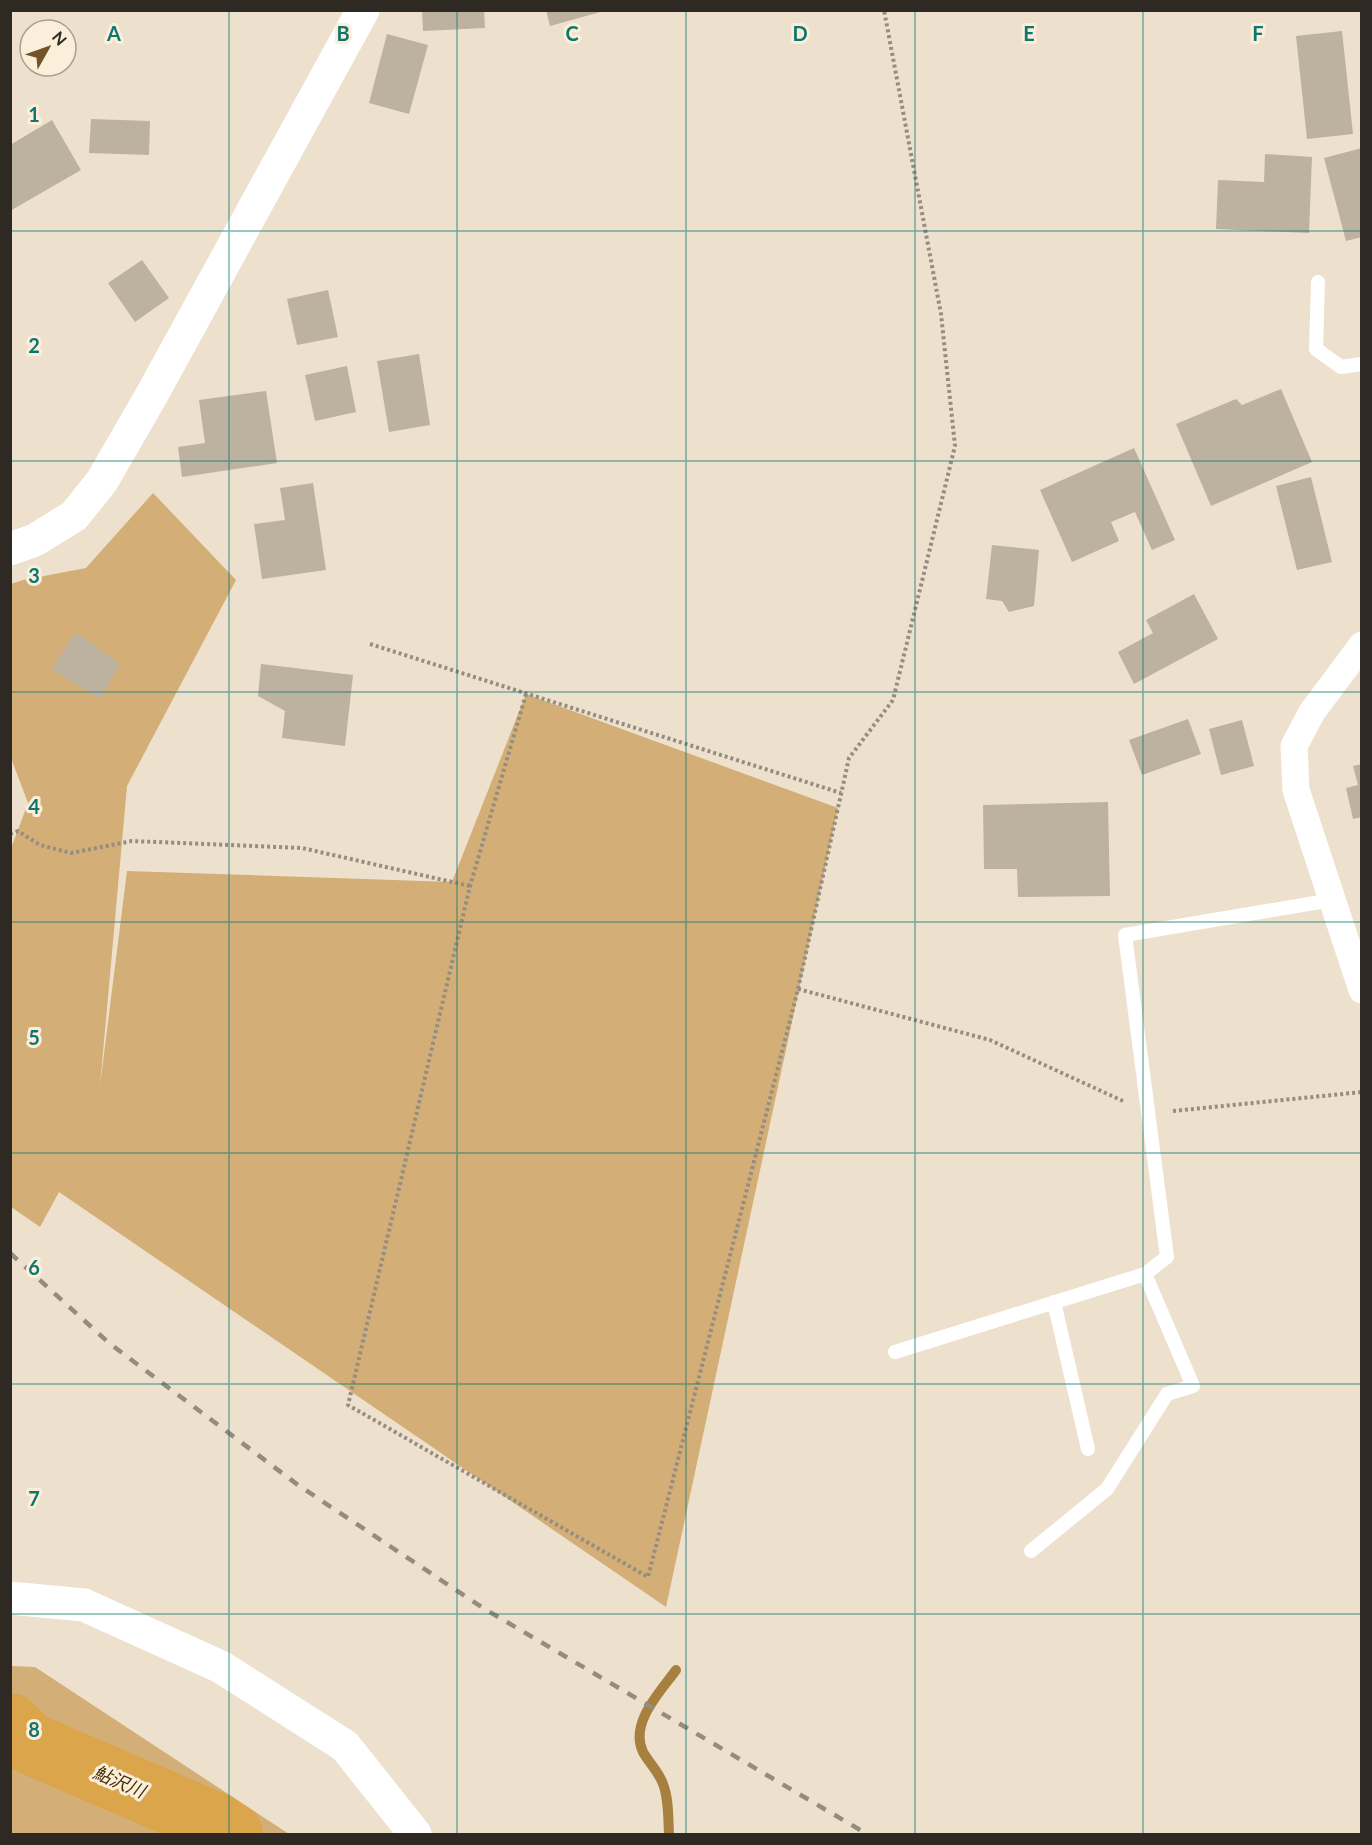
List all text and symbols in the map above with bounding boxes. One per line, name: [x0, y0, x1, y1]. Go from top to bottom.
north arrow: [18, 18, 78, 78]
text: A: [106, 21, 121, 45]
text: B: [336, 21, 350, 45]
text: C: [565, 21, 579, 45]
text: D: [792, 21, 808, 45]
text: E: [1023, 21, 1035, 45]
text: F: [1252, 21, 1264, 45]
text: N: [49, 27, 71, 49]
text: 1: [28, 102, 40, 126]
text: 2: [28, 333, 40, 357]
text: 3: [28, 563, 40, 587]
text: 4: [28, 794, 40, 818]
text: 5: [28, 1025, 40, 1049]
text: 6: [28, 1255, 40, 1279]
text: 7: [28, 1486, 40, 1510]
text: 8: [28, 1717, 40, 1741]
water label: 鮎沢川: [90, 1760, 150, 1803]

